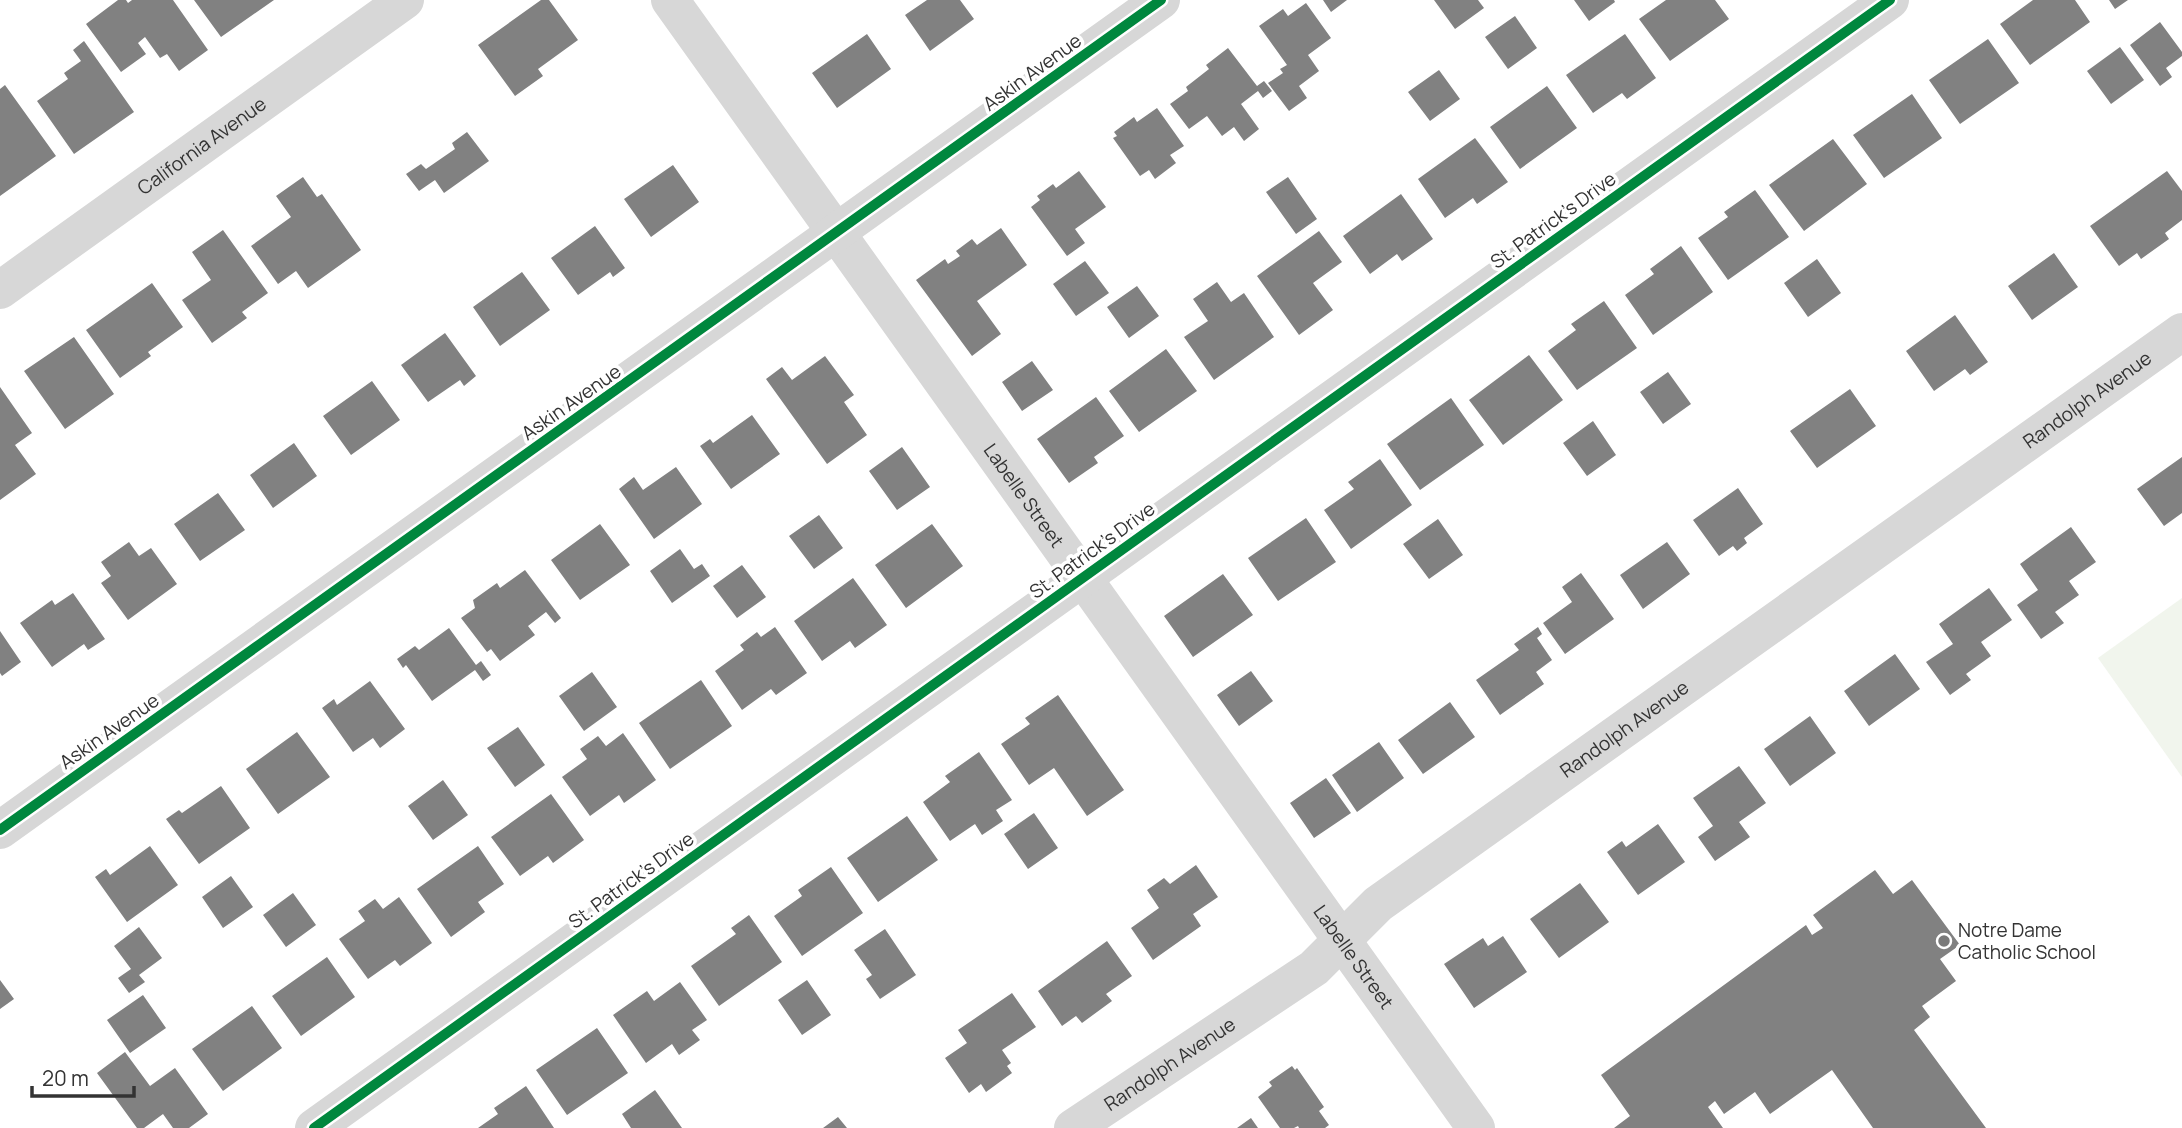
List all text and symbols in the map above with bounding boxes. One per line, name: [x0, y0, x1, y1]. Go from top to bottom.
street label: Askin Avenue: [977, 27, 1087, 117]
street label: California Avenue: [132, 91, 271, 201]
street label: St. Patrick's Drive: [1485, 166, 1621, 274]
street label: Randolph Avenue: [2018, 345, 2157, 454]
street label: Askin Avenue: [516, 358, 626, 446]
street label: Labelle Street: [978, 438, 1070, 553]
street label: St. Patrick's Drive: [1024, 496, 1160, 604]
street label: Randolph Avenue: [1555, 674, 1694, 784]
street label: Askin Avenue: [54, 687, 164, 775]
street label: St. Patrick's Drive: [563, 826, 699, 934]
street label: Labelle Street: [1308, 900, 1400, 1014]
place label: Notre Dame Catholic School: [1958, 917, 2096, 965]
marker: Notre Dame Catholic School: [1936, 933, 1952, 949]
street label: Randolph Avenue: [1099, 1011, 1240, 1117]
scale bar: [32, 1054, 133, 1098]
text: 20 m: [42, 1064, 89, 1092]

